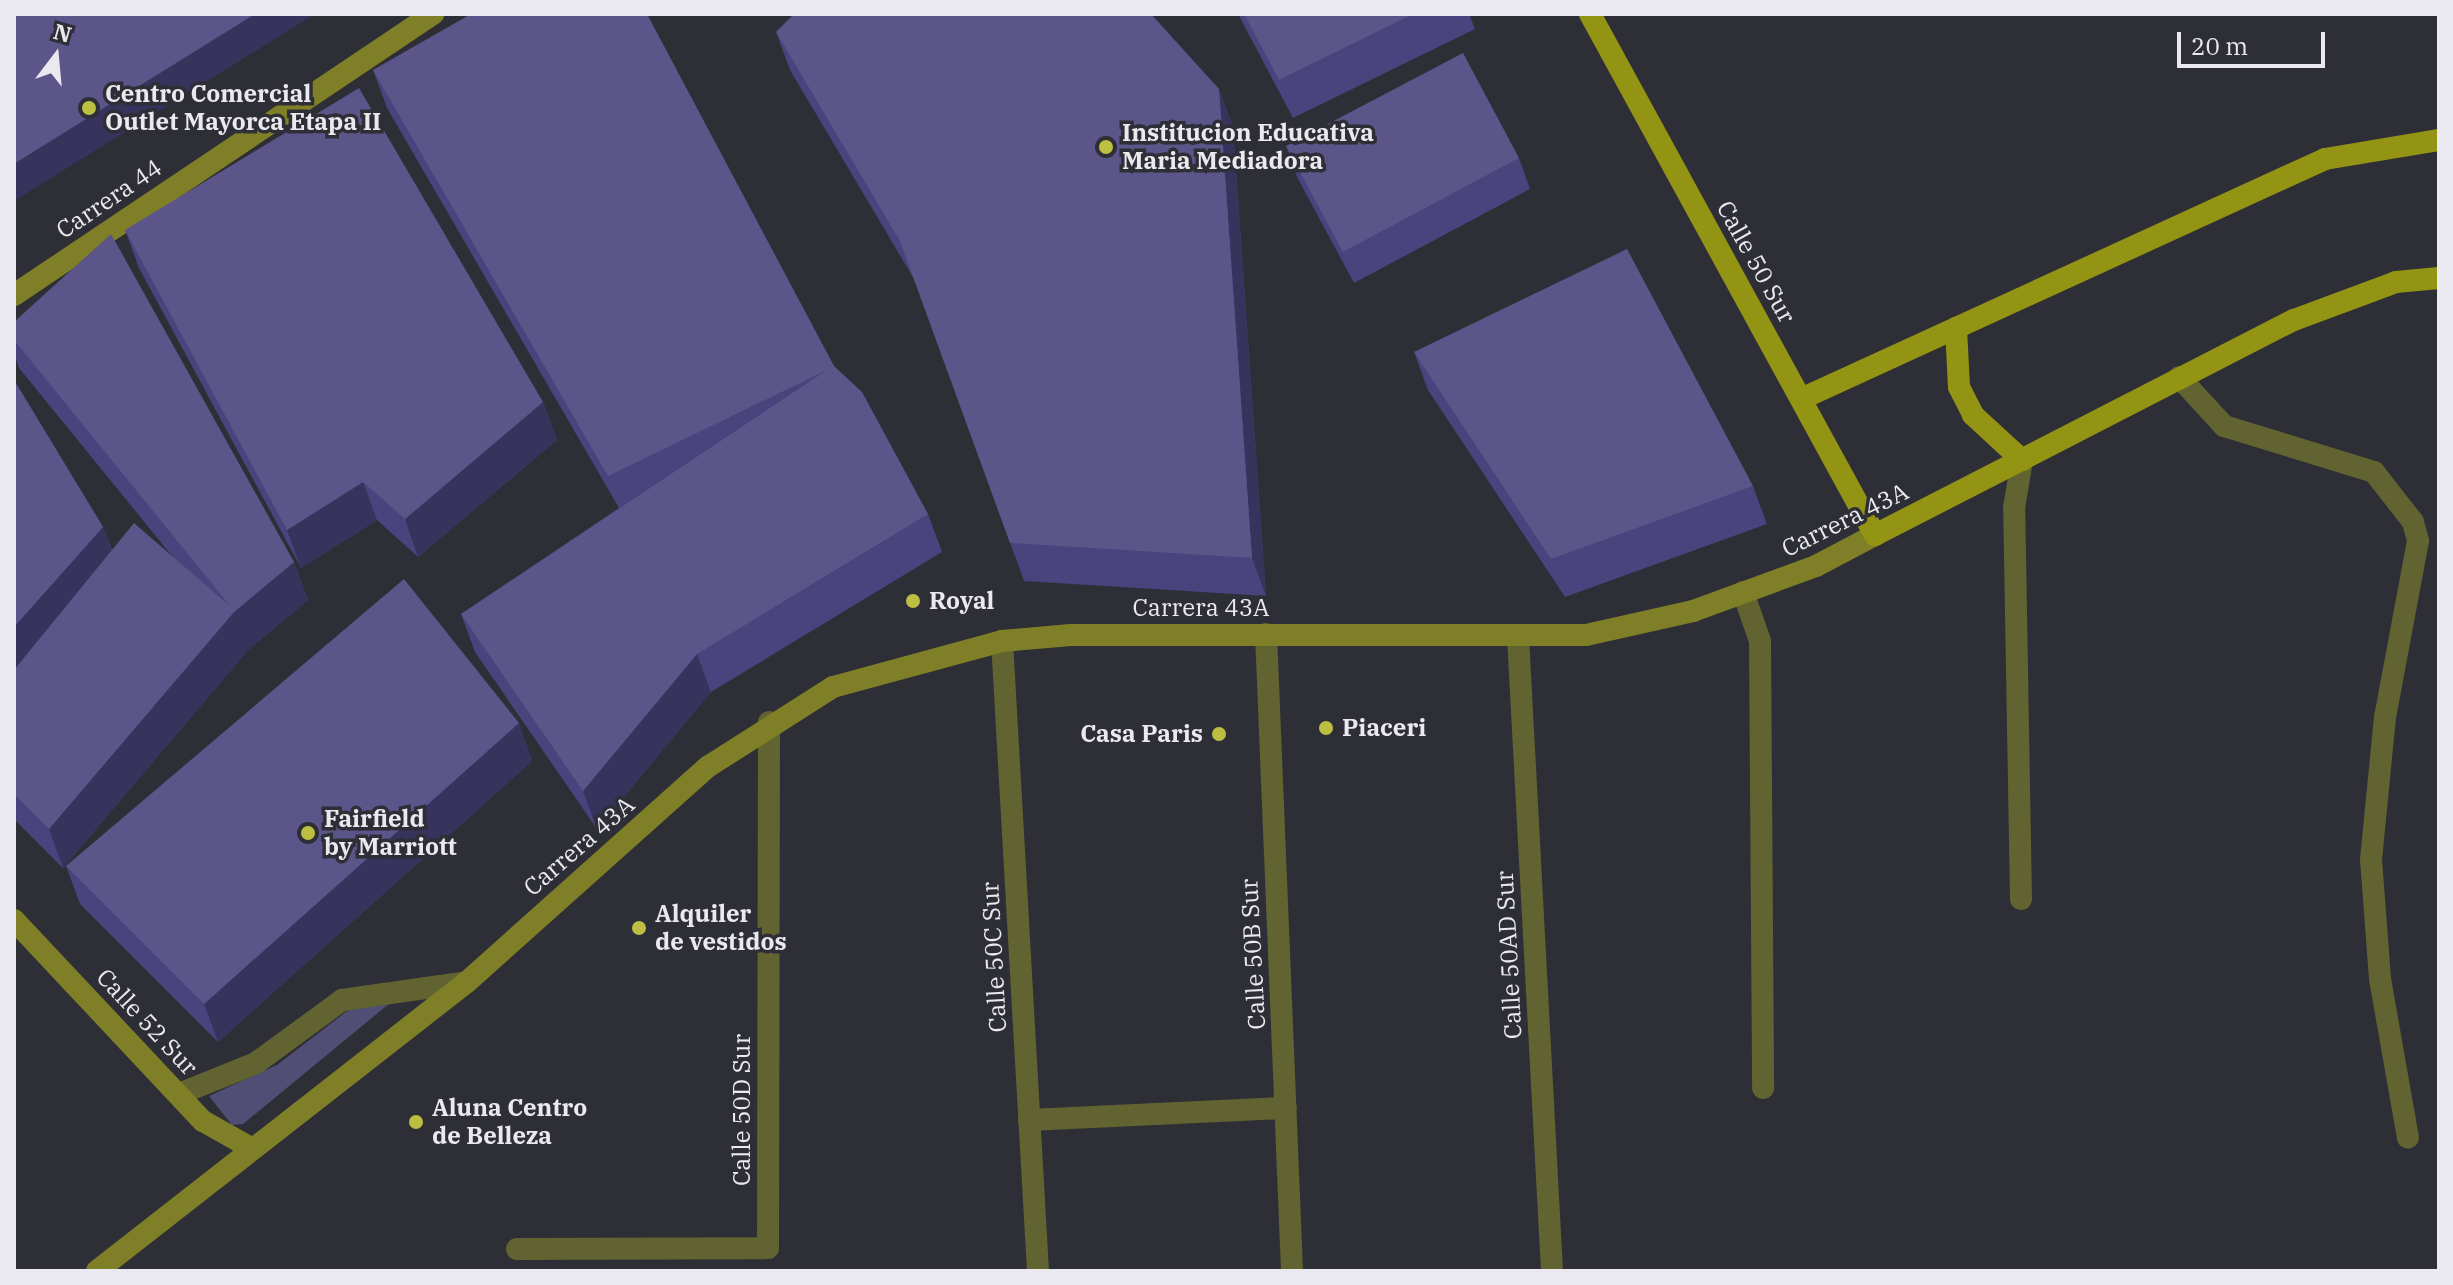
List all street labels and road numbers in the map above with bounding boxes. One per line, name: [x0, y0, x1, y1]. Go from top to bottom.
street label: Carrera 44: [51, 153, 167, 245]
street label: Calle 50 Sur: [1711, 196, 1801, 328]
street label: Carrera 43A: [1777, 477, 1913, 563]
street label: Carrera 43A: [1132, 594, 1270, 622]
street label: Carrera 43A: [518, 790, 640, 902]
street label: Calle 50AD Sur: [1490, 870, 1528, 1040]
street label: Calle 50B Sur: [1235, 878, 1271, 1030]
street label: Calle 50C Sur: [976, 881, 1012, 1033]
street label: Calle 52 Sur: [90, 963, 204, 1081]
street label: Calle 50D Sur: [728, 1034, 756, 1186]

